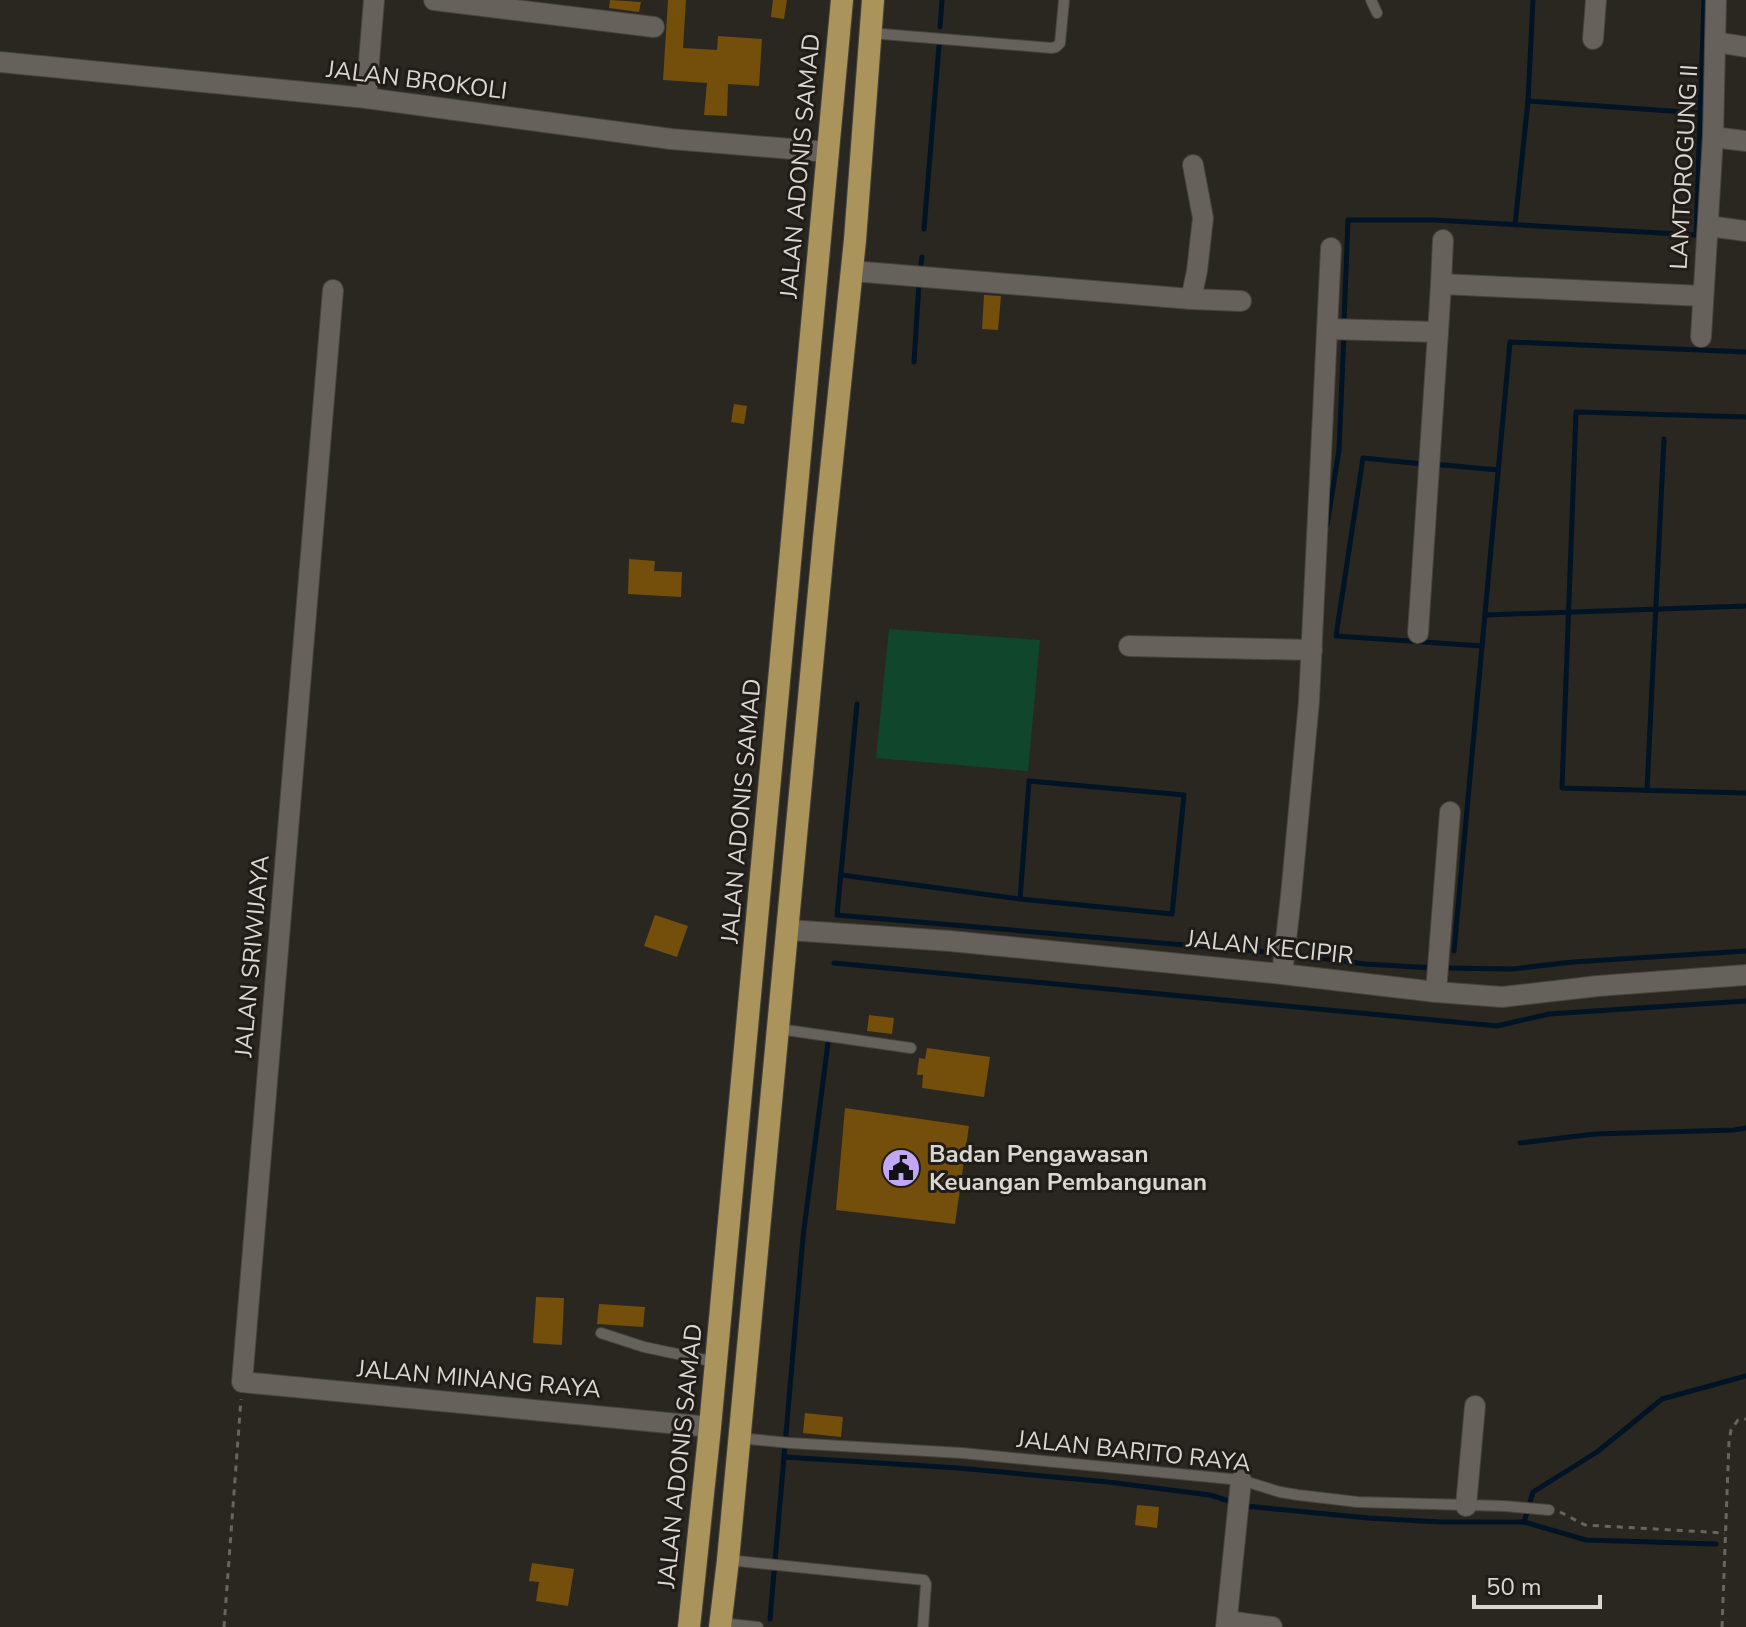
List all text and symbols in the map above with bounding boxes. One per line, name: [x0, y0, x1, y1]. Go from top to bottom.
street label: JALAN ADONIS SAMAD: [772, 32, 828, 301]
street label: JALAN BROKOLI: [324, 53, 509, 107]
street label: LAMTOROGUNG II: [1663, 64, 1705, 270]
street label: JALAN ADONIS SAMAD: [713, 677, 769, 946]
street label: JALAN SRIWIJAYA: [227, 853, 277, 1059]
street label: JALAN KECIPIR: [1184, 922, 1355, 972]
place label: Badan Pengawasan Keuangan Pembangunan: [929, 1138, 1207, 1198]
public building icon: Badan Pengawasan Keuangan Pembangunan: [880, 1147, 922, 1189]
street label: JALAN ADONIS SAMAD: [650, 1322, 710, 1591]
street label: JALAN MINANG RAYA: [355, 1352, 603, 1406]
street label: JALAN BARITO RAYA: [1015, 1423, 1253, 1479]
scale bar: [1474, 1559, 1600, 1609]
text: 50 m: [1486, 1571, 1542, 1603]

